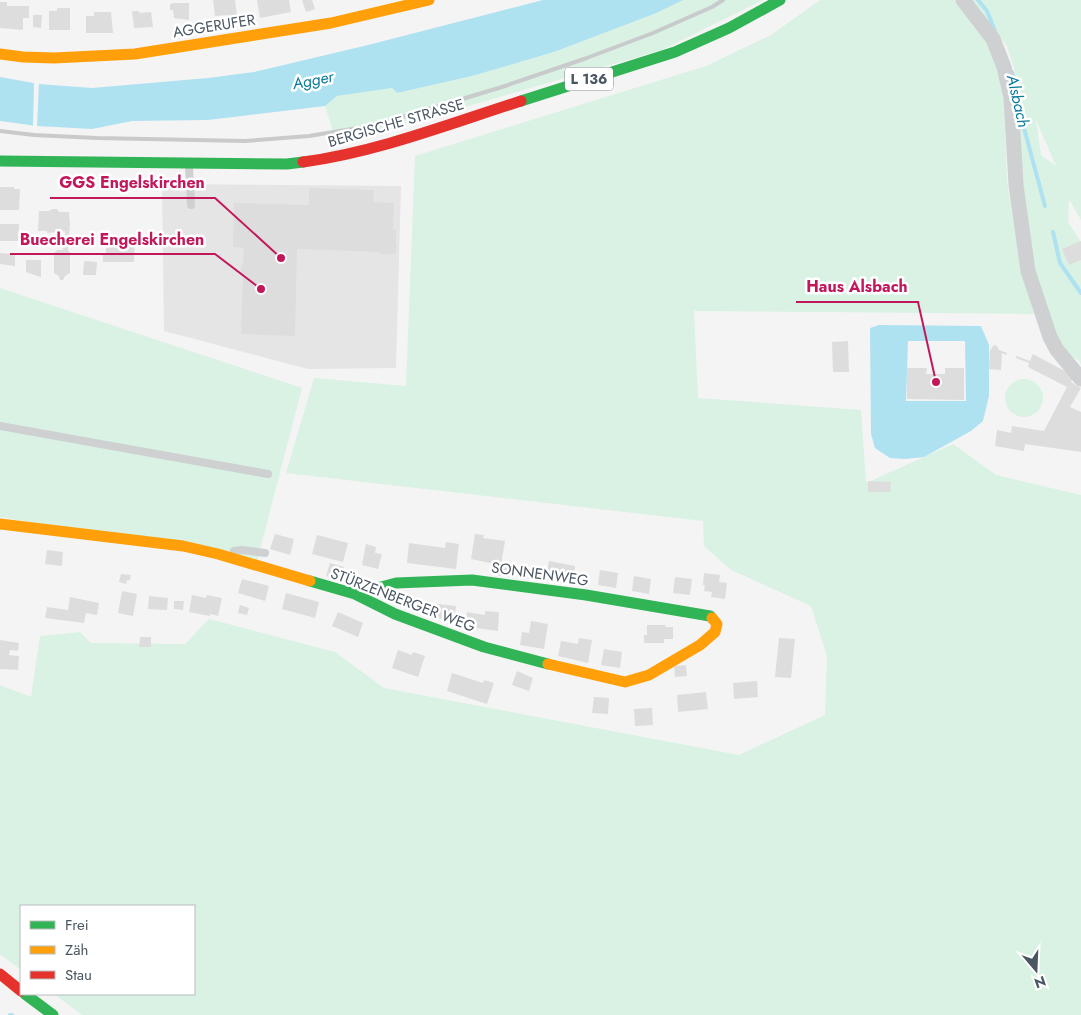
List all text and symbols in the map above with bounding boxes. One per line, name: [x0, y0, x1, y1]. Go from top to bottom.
street label: AGGERUFER: [171, 9, 257, 43]
water label: Agger: [290, 64, 337, 95]
road number: L 136: [565, 68, 613, 90]
water label: Alsbach: [1001, 71, 1035, 130]
street label: BERGISCHE STRASSE: [325, 93, 467, 153]
callout: GGS Engelskirchen: [50, 167, 215, 198]
text: GGS Engelskirchen: [59, 171, 205, 194]
callout: Buecherei Engelskirchen: [10, 223, 215, 254]
text: Buecherei Engelskirchen: [20, 228, 204, 251]
callout: Haus Alsbach: [796, 271, 918, 302]
text: Haus Alsbach: [806, 275, 908, 298]
street label: SONNENWEG: [490, 556, 590, 592]
street label: STÜRZENBERGER WEG: [327, 562, 479, 638]
legend: [20, 905, 195, 995]
text: Frei: [65, 914, 89, 936]
text: Zäh: [65, 939, 88, 961]
north arrow: [1011, 945, 1061, 995]
text: Stau: [65, 964, 92, 986]
text: N: [1032, 971, 1049, 994]

